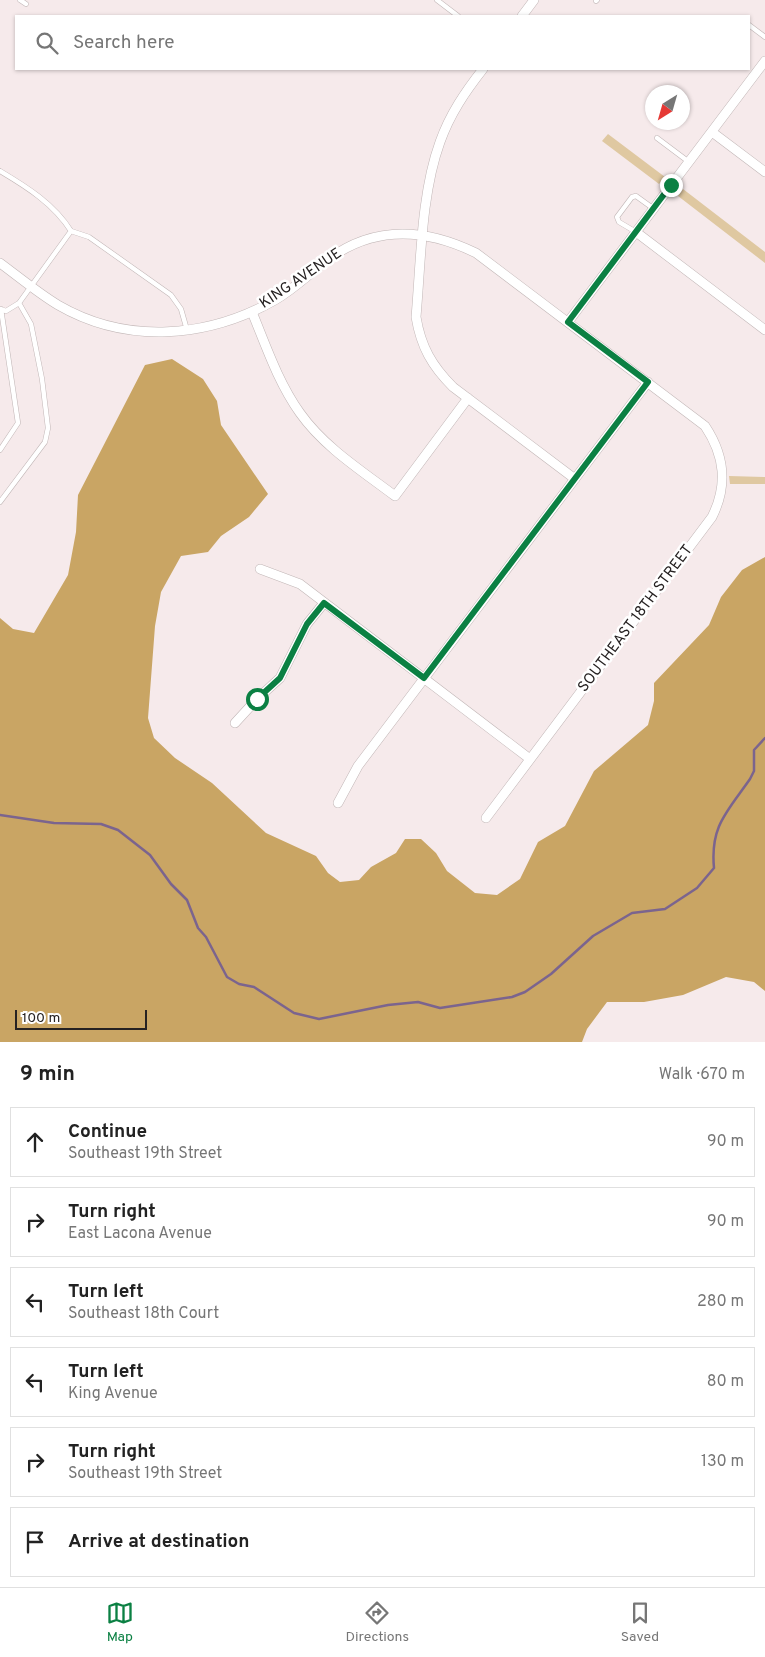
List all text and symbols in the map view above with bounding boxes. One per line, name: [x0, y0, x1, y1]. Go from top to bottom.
search box: [15, 15, 750, 70]
icon: search: [33, 29, 61, 57]
text: Search here: [73, 31, 175, 55]
north arrow: [645, 85, 690, 130]
route end: [660, 174, 683, 197]
street label: KING AVENUE: [256, 245, 346, 313]
street label: SOUTHEAST 18TH STREET: [574, 542, 698, 696]
route start: [246, 688, 269, 711]
scale bar: [15, 1007, 148, 1030]
text: 100 m: [22, 1010, 60, 1027]
text: 9 min: [20, 1061, 75, 1088]
text: Walk · 670 m: [659, 1065, 745, 1085]
text: Continue: [68, 1120, 147, 1144]
icon: ahead: [21, 1128, 49, 1156]
text: 90 m: [707, 1132, 744, 1152]
text: Southeast 19th Street: [68, 1144, 222, 1164]
text: Turn right: [68, 1200, 156, 1224]
icon: right: [21, 1208, 49, 1236]
text: 90 m: [707, 1212, 744, 1232]
text: East Lacona Avenue: [68, 1224, 212, 1244]
text: Turn left: [68, 1280, 144, 1304]
icon: left: [21, 1288, 49, 1316]
text: 280 m: [697, 1292, 744, 1312]
text: Southeast 18th Court: [68, 1304, 219, 1324]
text: Turn left: [68, 1360, 144, 1384]
icon: left: [21, 1368, 49, 1396]
text: 80 m: [707, 1372, 744, 1392]
text: King Avenue: [68, 1384, 158, 1404]
text: Turn right: [68, 1440, 156, 1464]
icon: right: [21, 1448, 49, 1476]
text: 130 m: [701, 1452, 744, 1472]
text: Southeast 19th Street: [68, 1464, 222, 1484]
icon: arrive: [21, 1528, 49, 1556]
text: Arrive at destination: [68, 1530, 249, 1554]
tab: Map: [106, 1599, 134, 1646]
tab: Directions: [345, 1599, 409, 1646]
tab: Saved: [621, 1599, 659, 1646]

